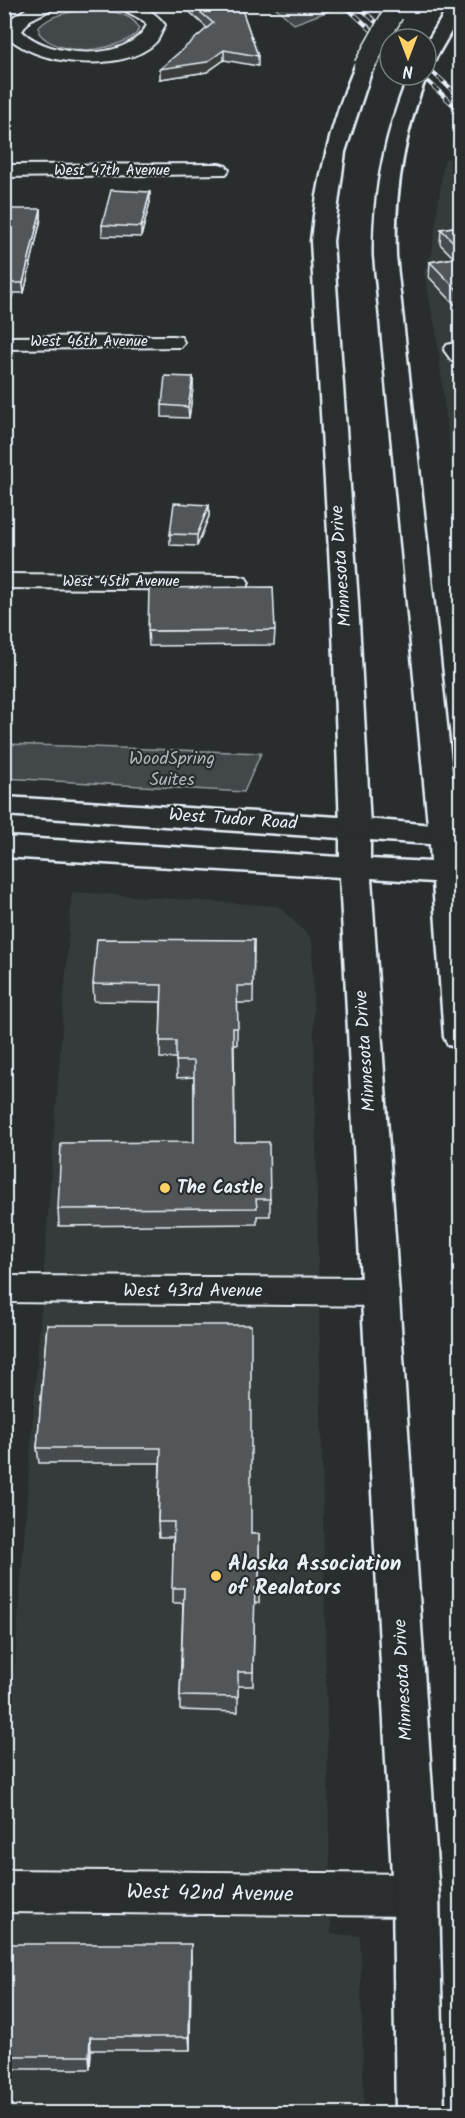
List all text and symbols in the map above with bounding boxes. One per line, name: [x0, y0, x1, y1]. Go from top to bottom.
north arrow: [378, 27, 438, 87]
text: N: [403, 58, 413, 83]
street label: West 47th Avenue: [54, 159, 170, 183]
street label: West 46th Avenue: [30, 330, 148, 354]
street label: Minnesota Drive: [323, 504, 361, 628]
street label: West 45th Avenue: [62, 570, 180, 594]
park label: WoodSpring Suites: [129, 745, 215, 795]
street label: West Tudor Road: [168, 801, 299, 839]
street label: Minnesota Drive: [347, 989, 385, 1113]
place label: The Castle: [177, 1174, 263, 1203]
marker: The Castle: [158, 1181, 172, 1195]
street label: West 43rd Avenue: [123, 1277, 263, 1306]
place label: Alaska Association of Realators: [228, 1548, 401, 1605]
marker: Alaska Association of Realators: [209, 1569, 223, 1583]
street label: Minnesota Drive: [386, 1618, 422, 1742]
street label: West 42nd Avenue: [126, 1876, 294, 1912]

